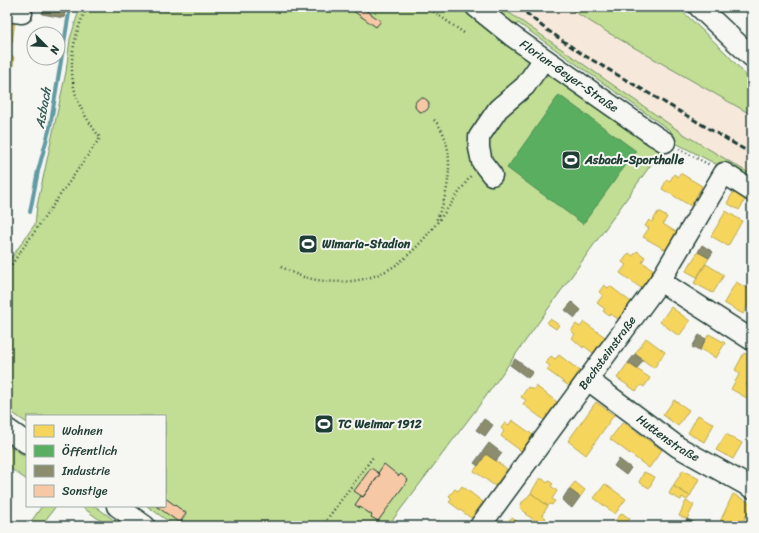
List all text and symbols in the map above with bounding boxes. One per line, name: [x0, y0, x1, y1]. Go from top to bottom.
north arrow: [26, 26, 66, 66]
street label: Florian-Geyer-Straße: [515, 33, 623, 118]
text: N: [44, 42, 65, 58]
water label: Asbach: [28, 85, 58, 131]
sports icon: Asbach-Sporthalle: [560, 149, 582, 171]
place label: Asbach-Sporthalle: [584, 149, 685, 171]
sports icon: Wimaria-Stadion: [297, 233, 319, 255]
place label: Wimaria-Stadion: [322, 233, 411, 255]
street label: Bechsteinstraße: [572, 311, 642, 395]
street label: Huttenstraße: [631, 408, 704, 468]
sports icon: TC Weimar 1912: [313, 413, 335, 435]
place label: TC Weimar 1912: [338, 413, 422, 435]
legend: [26, 415, 166, 507]
text: Wohnen: [62, 420, 103, 442]
text: Öffentlich: [62, 440, 117, 462]
text: Industrie: [61, 460, 110, 482]
text: Sonstige: [62, 480, 108, 502]

